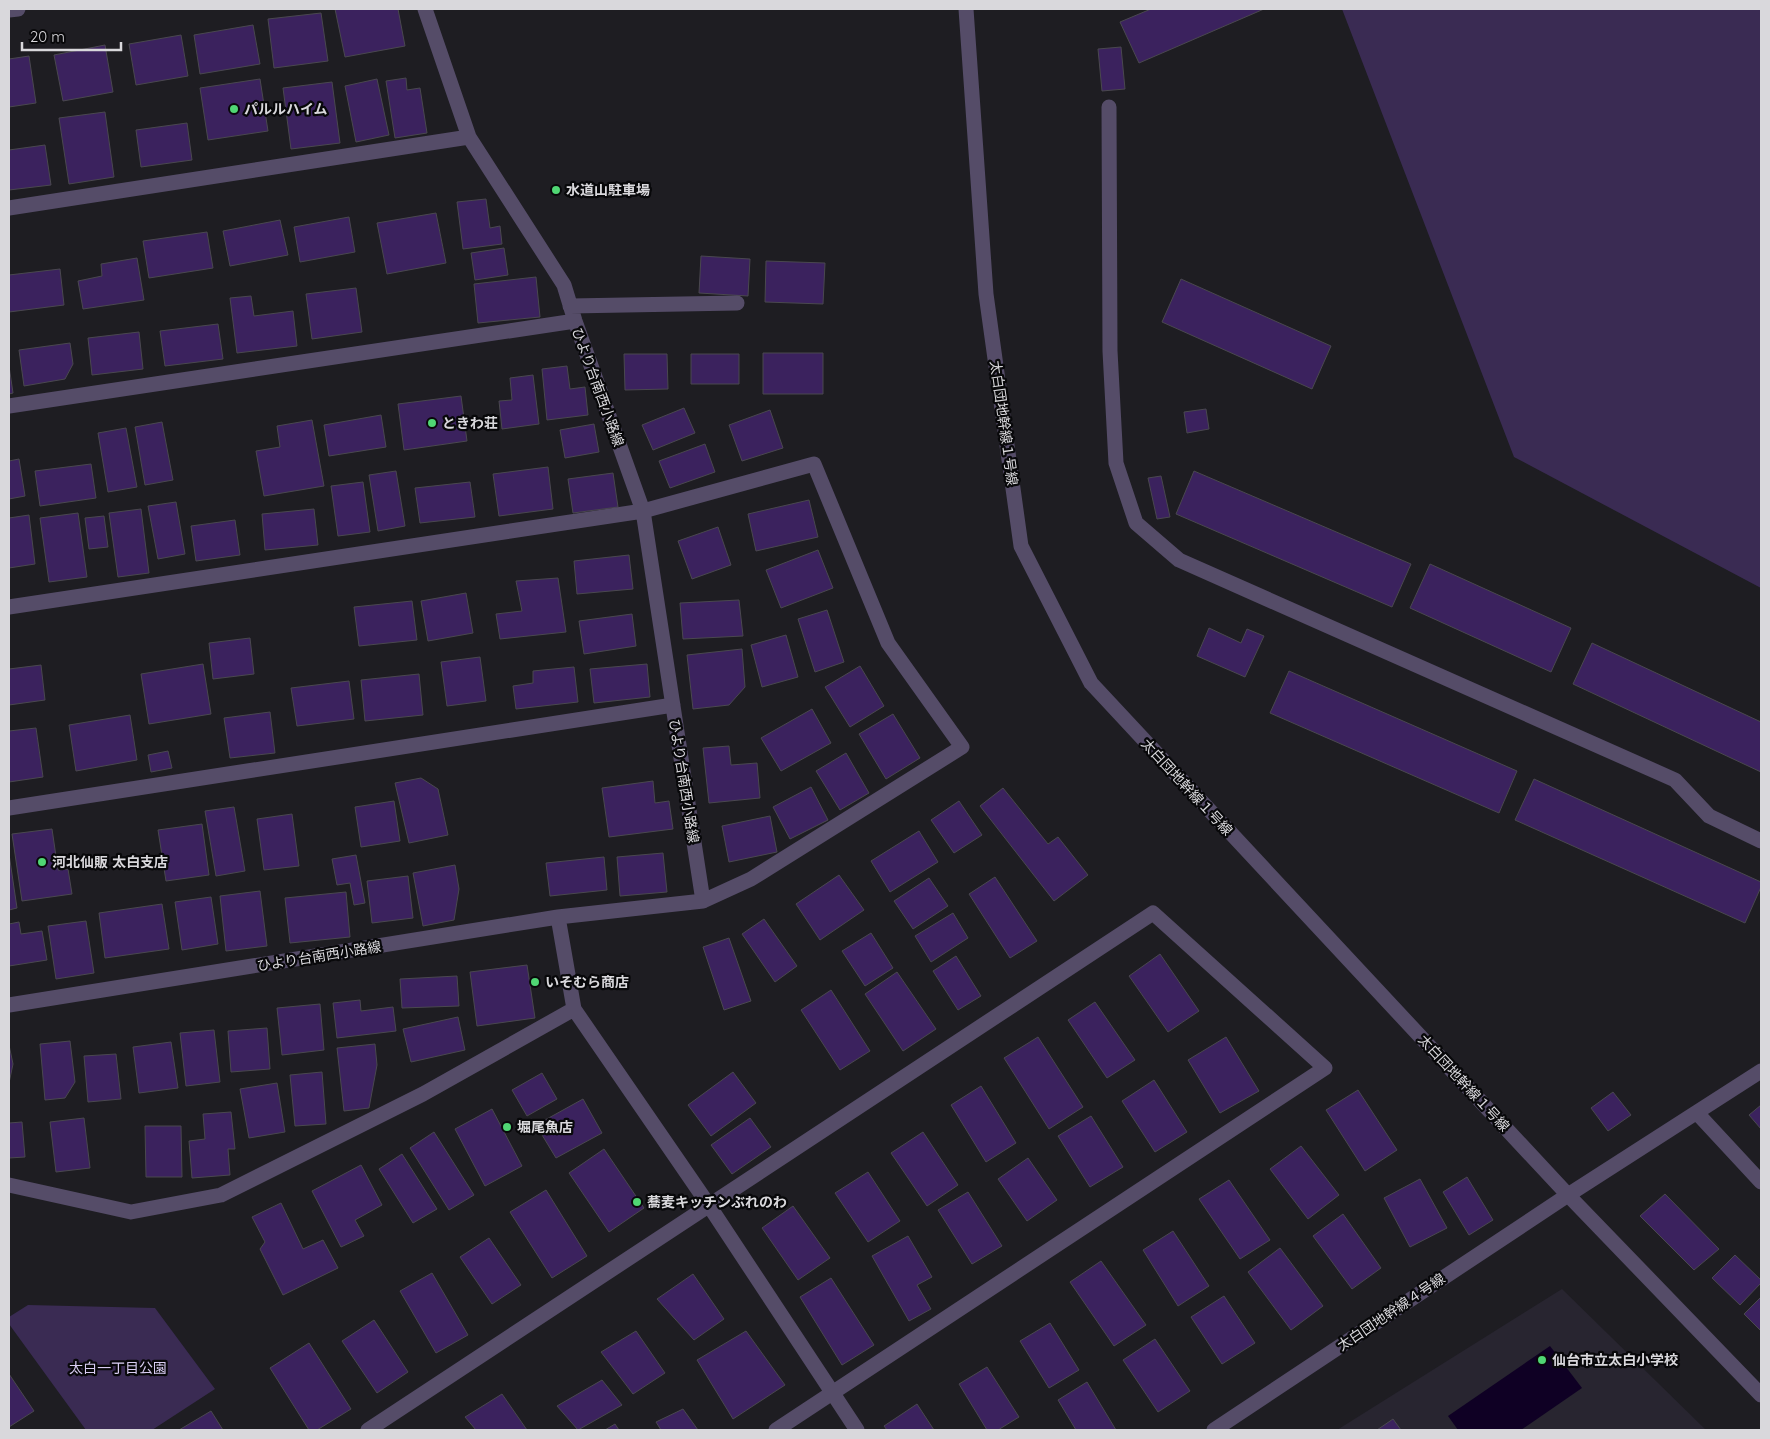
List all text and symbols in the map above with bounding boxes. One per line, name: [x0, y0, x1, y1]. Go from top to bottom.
scale bar: [22, 20, 121, 52]
text: 20 m: [30, 27, 65, 46]
place label: パルルハイム: [244, 100, 327, 118]
marker: パルルハイム: [228, 103, 240, 115]
place label: 水道山駐車場: [566, 181, 650, 199]
marker: 水道山駐車場: [550, 184, 562, 196]
street label: ひより台南西小路線: [568, 325, 628, 449]
street label: 太白団地幹線１号線: [986, 359, 1022, 487]
place label: ときわ荘: [442, 414, 498, 432]
marker: ときわ荘: [426, 417, 438, 429]
street label: ひより台南西小路線: [665, 717, 703, 845]
street label: 太白団地幹線１号線: [1137, 735, 1237, 839]
place label: 河北仙販 太白支店: [52, 853, 168, 871]
marker: 河北仙販 太白支店: [36, 856, 48, 868]
street label: ひより台南西小路線: [255, 937, 383, 975]
place label: いそむら商店: [545, 973, 629, 991]
marker: いそむら商店: [529, 976, 541, 988]
street label: 太白団地幹線１号線: [1414, 1031, 1514, 1135]
place label: 堀尾魚店: [517, 1118, 573, 1136]
marker: 堀尾魚店: [501, 1121, 513, 1133]
place label: 蕎麦キッチンぶれのわ: [647, 1193, 787, 1211]
marker: 蕎麦キッチンぶれのわ: [631, 1196, 643, 1208]
street label: 太白団地幹線４号線: [1334, 1269, 1448, 1355]
place label: 仙台市立太白小学校: [1552, 1351, 1678, 1369]
marker: 仙台市立太白小学校: [1536, 1354, 1548, 1366]
park label: 太白一丁目公園: [69, 1359, 167, 1377]

